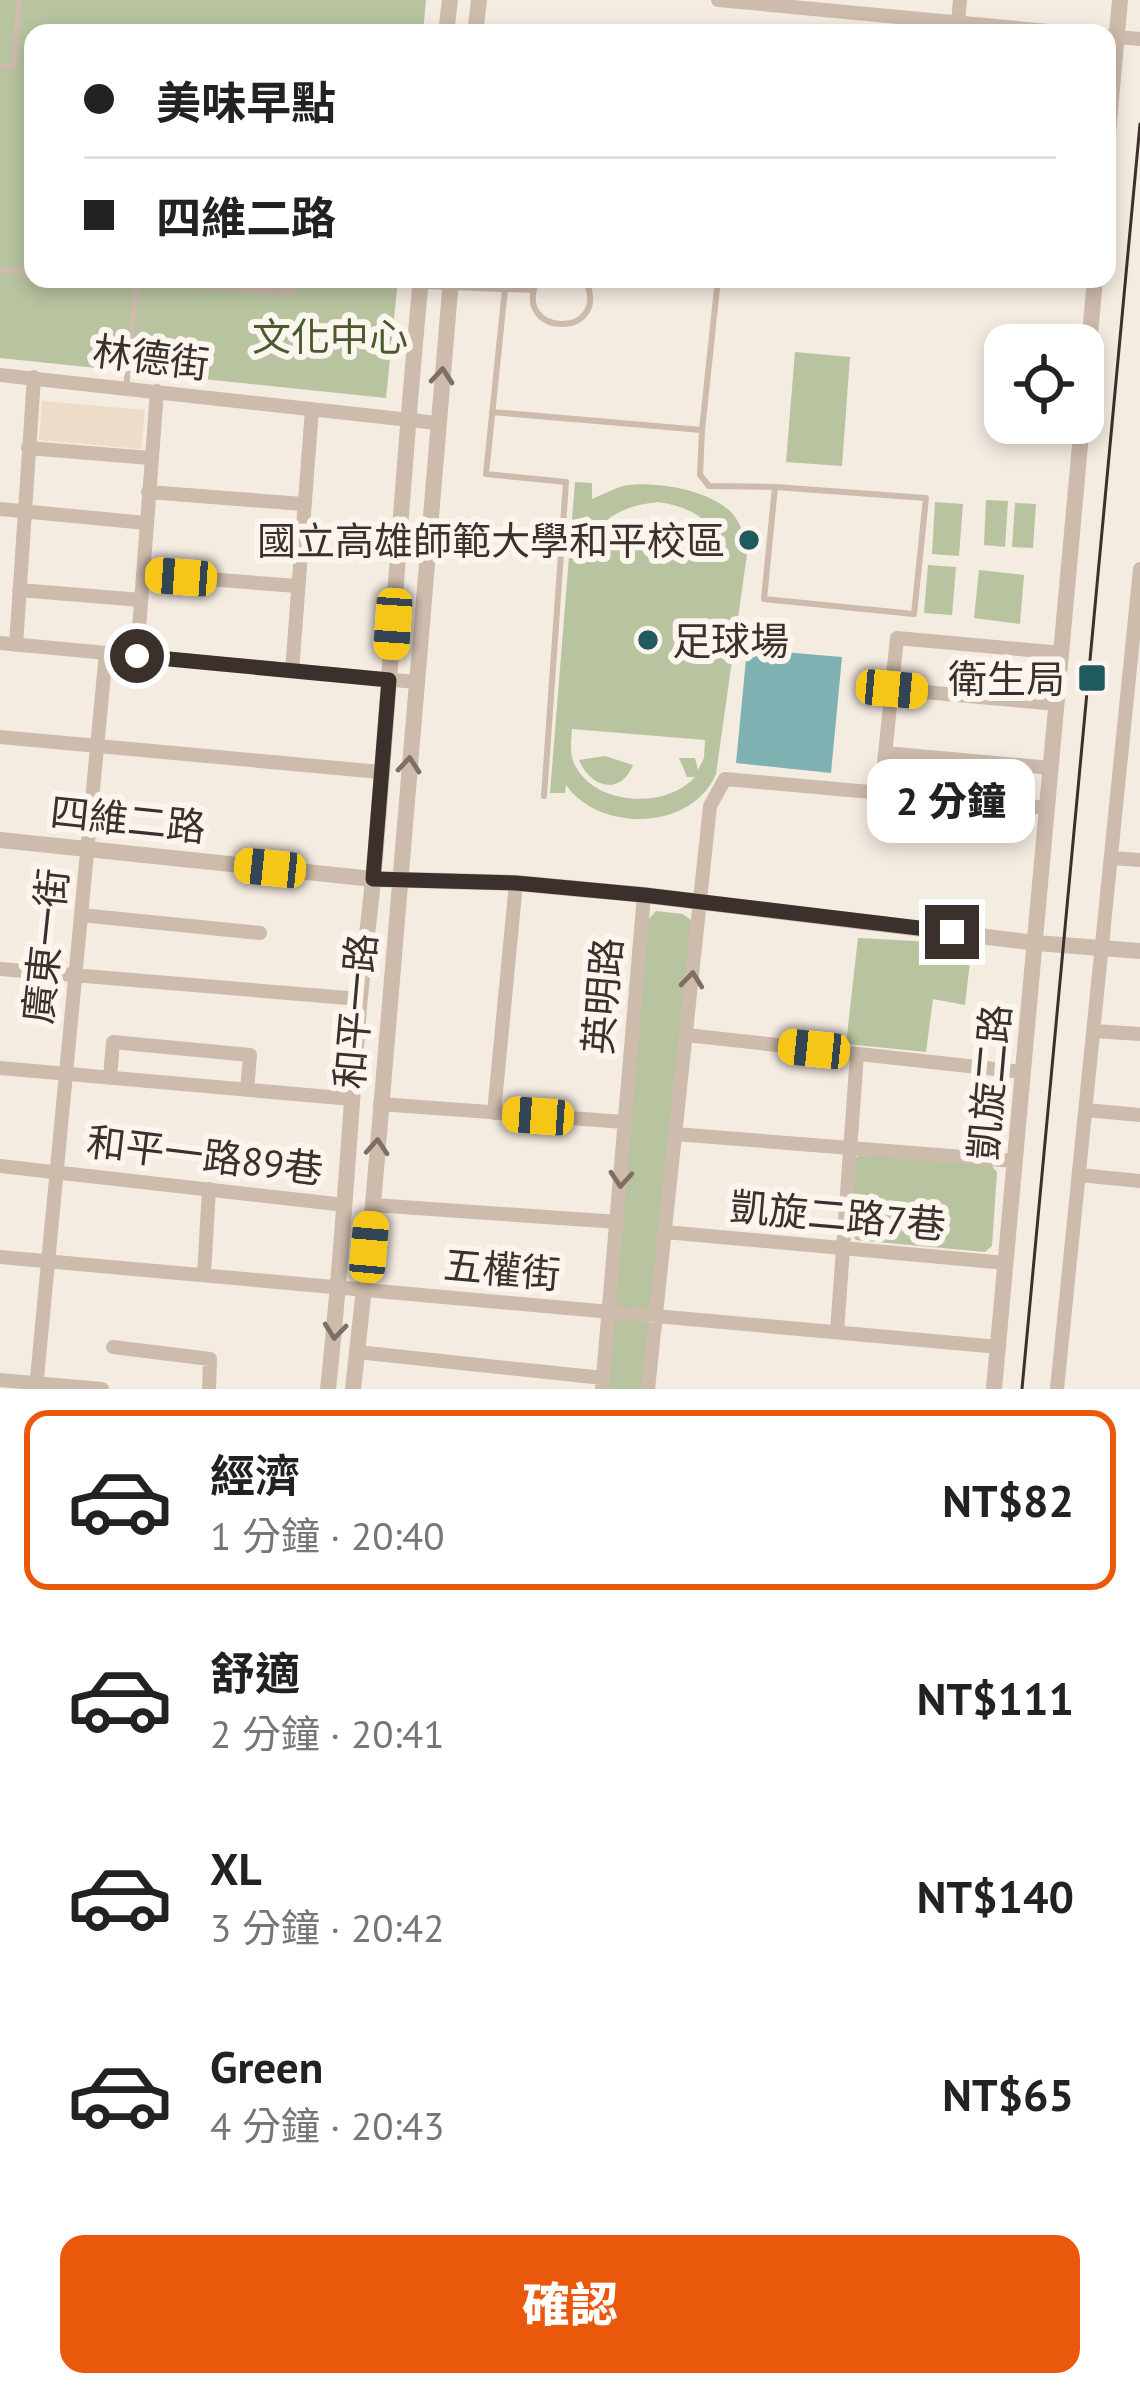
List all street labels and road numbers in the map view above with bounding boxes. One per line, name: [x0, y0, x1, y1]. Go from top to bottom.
street label: 林德街: [90, 325, 212, 389]
street label: 四維二路: [48, 785, 208, 853]
street label: 廣東一街: [11, 866, 79, 1026]
street label: 和平一路: [323, 931, 387, 1091]
street label: 英明路: [571, 935, 633, 1057]
street label: 凱旋二路: [957, 1002, 1021, 1162]
street label: 和平一路89巷: [84, 1115, 326, 1195]
street label: 凱旋二路7巷: [728, 1180, 948, 1250]
street label: 五權街: [441, 1238, 563, 1300]

